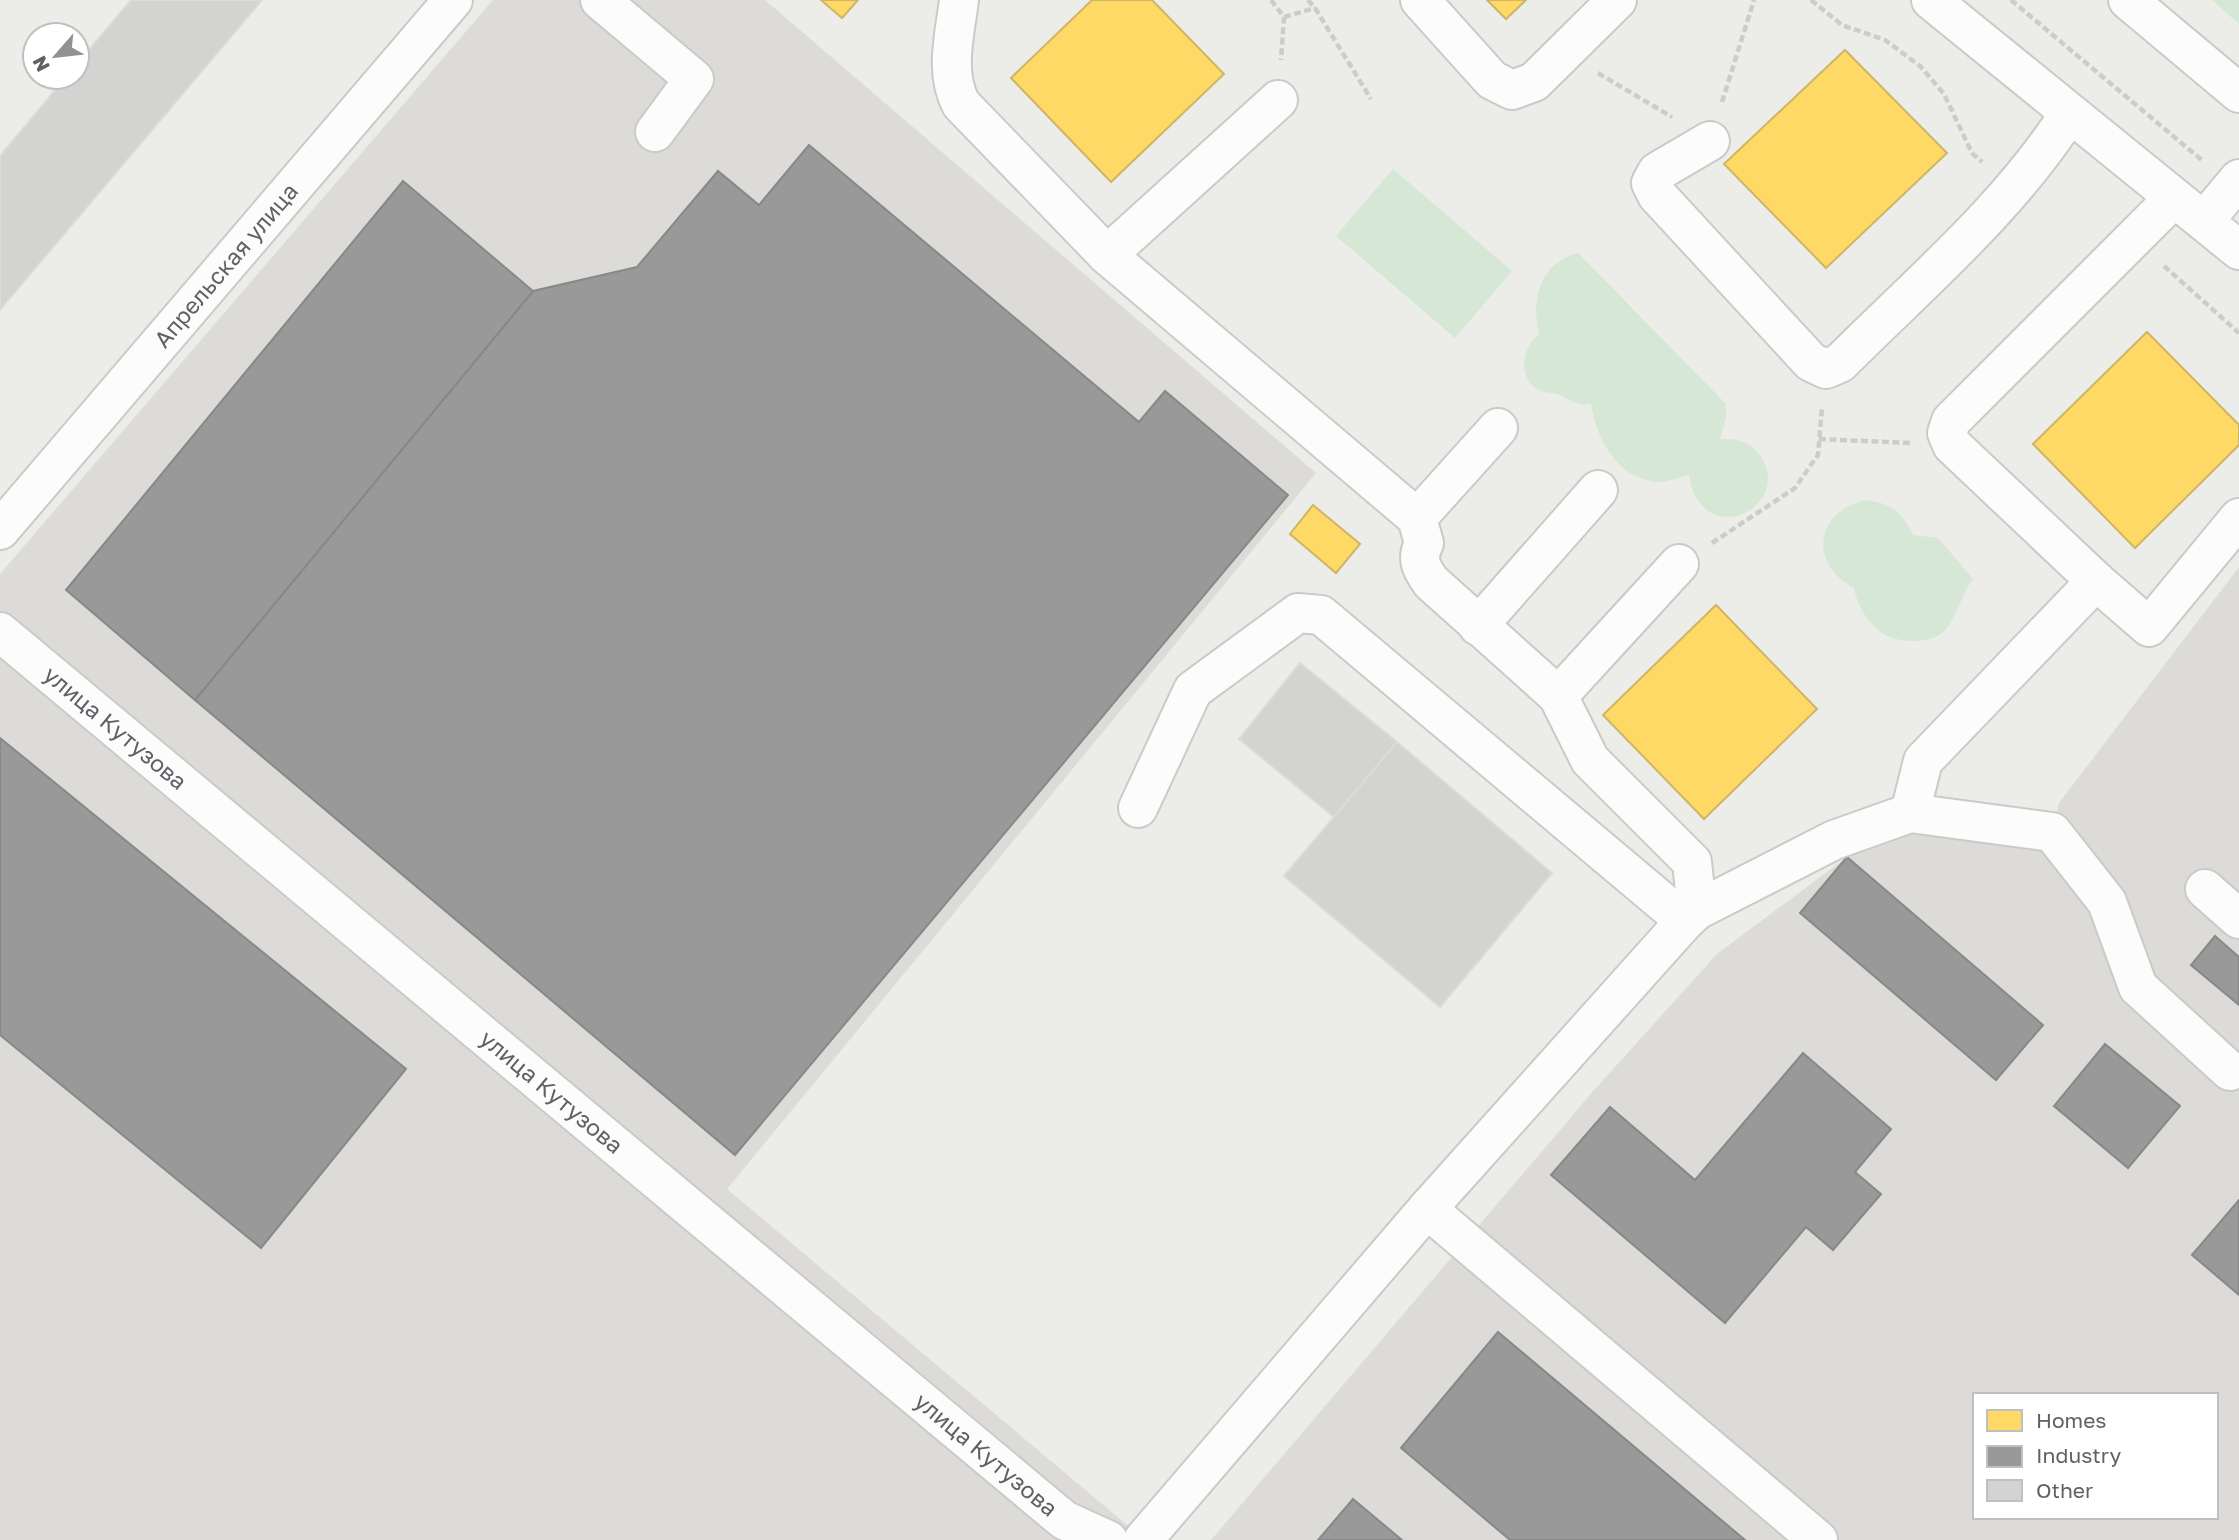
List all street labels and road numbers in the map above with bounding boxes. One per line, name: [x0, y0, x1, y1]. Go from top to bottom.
street label: Апрельская улица: [147, 177, 303, 353]
street label: улица Кутузова: [39, 660, 193, 795]
street label: улица Кутузова: [475, 1024, 629, 1159]
street label: улица Кутузова: [909, 1386, 1064, 1522]

